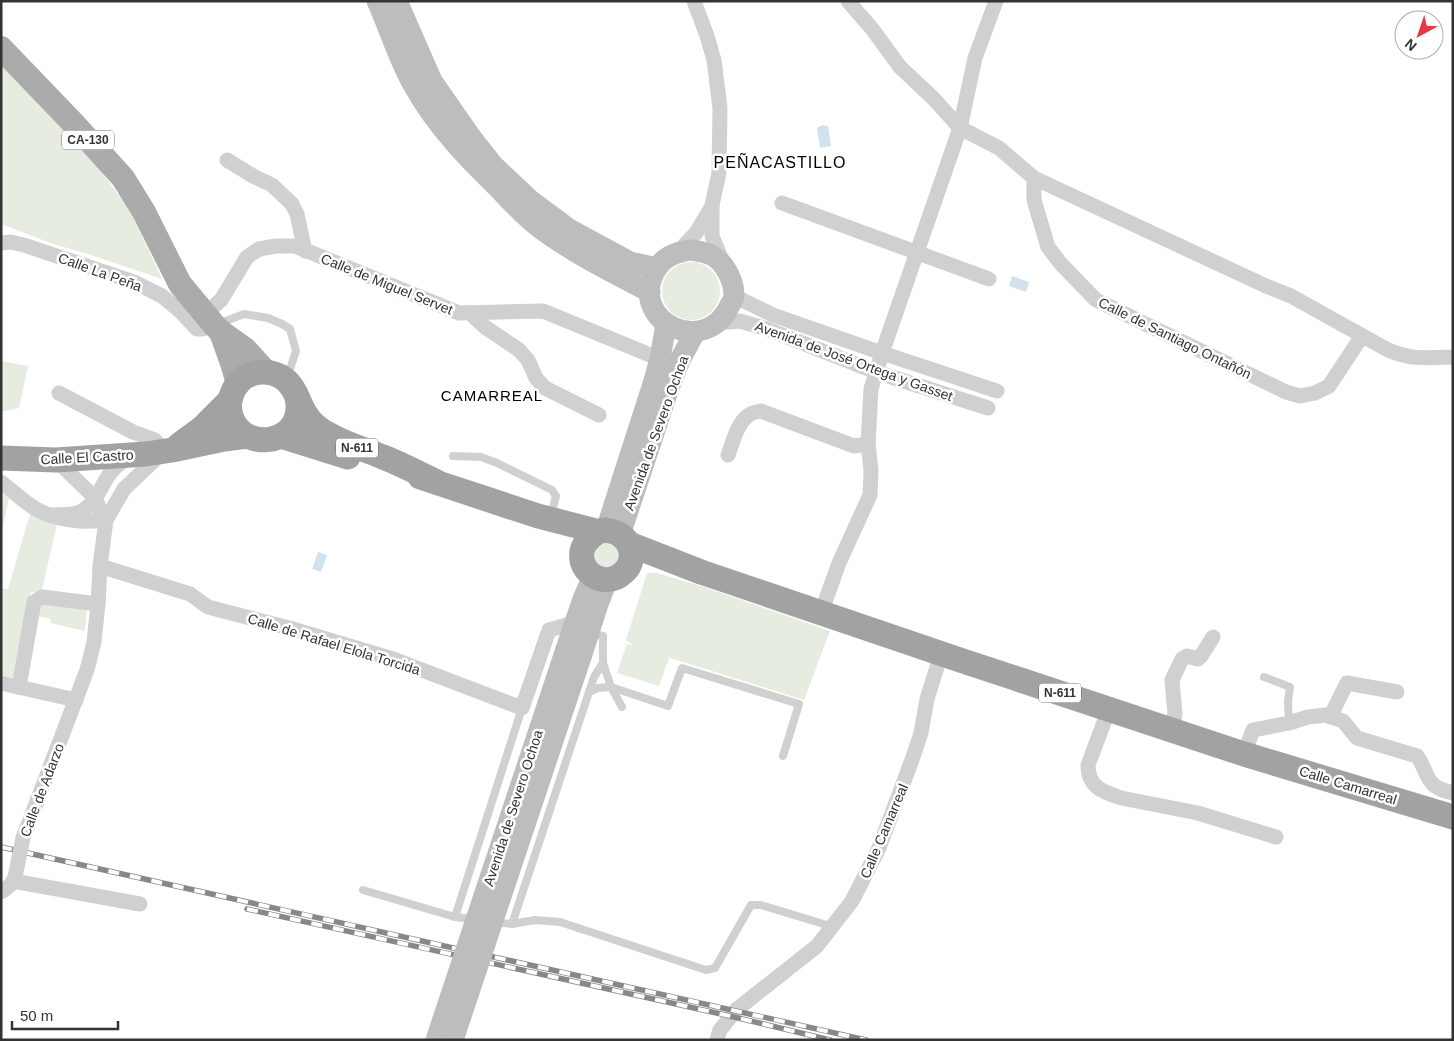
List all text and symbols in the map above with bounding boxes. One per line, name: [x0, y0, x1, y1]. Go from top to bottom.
north arrow: [1394, 10, 1444, 60]
text: N: [1402, 36, 1420, 54]
road number: CA-130: [62, 130, 114, 150]
district label: PEÑACASTILLO: [714, 152, 846, 171]
street label: Calle La Peña: [56, 249, 144, 295]
street label: Calle de Miguel Servet: [319, 250, 455, 318]
street label: Calle de Santiago Ontañón: [1096, 294, 1254, 382]
street label: Avenida de José Ortega y Gasset: [753, 318, 955, 404]
street label: Avenida de Severo Ochoa: [621, 353, 691, 512]
district label: CAMARREAL: [441, 387, 543, 404]
road number: N-611: [336, 438, 378, 458]
street label: Calle El Castro: [40, 447, 134, 467]
street label: Calle de Rafael Elola Torcida: [246, 610, 422, 678]
road number: N-611: [1039, 684, 1081, 702]
street label: Avenida de Severo Ochoa: [480, 728, 546, 888]
street label: Calle de Adarzo: [17, 741, 67, 839]
street label: Calle Camarreal: [1297, 763, 1399, 807]
street label: Calle Camarreal: [857, 781, 911, 881]
scale bar: [12, 998, 119, 1030]
text: 50 m: [20, 1007, 53, 1024]

